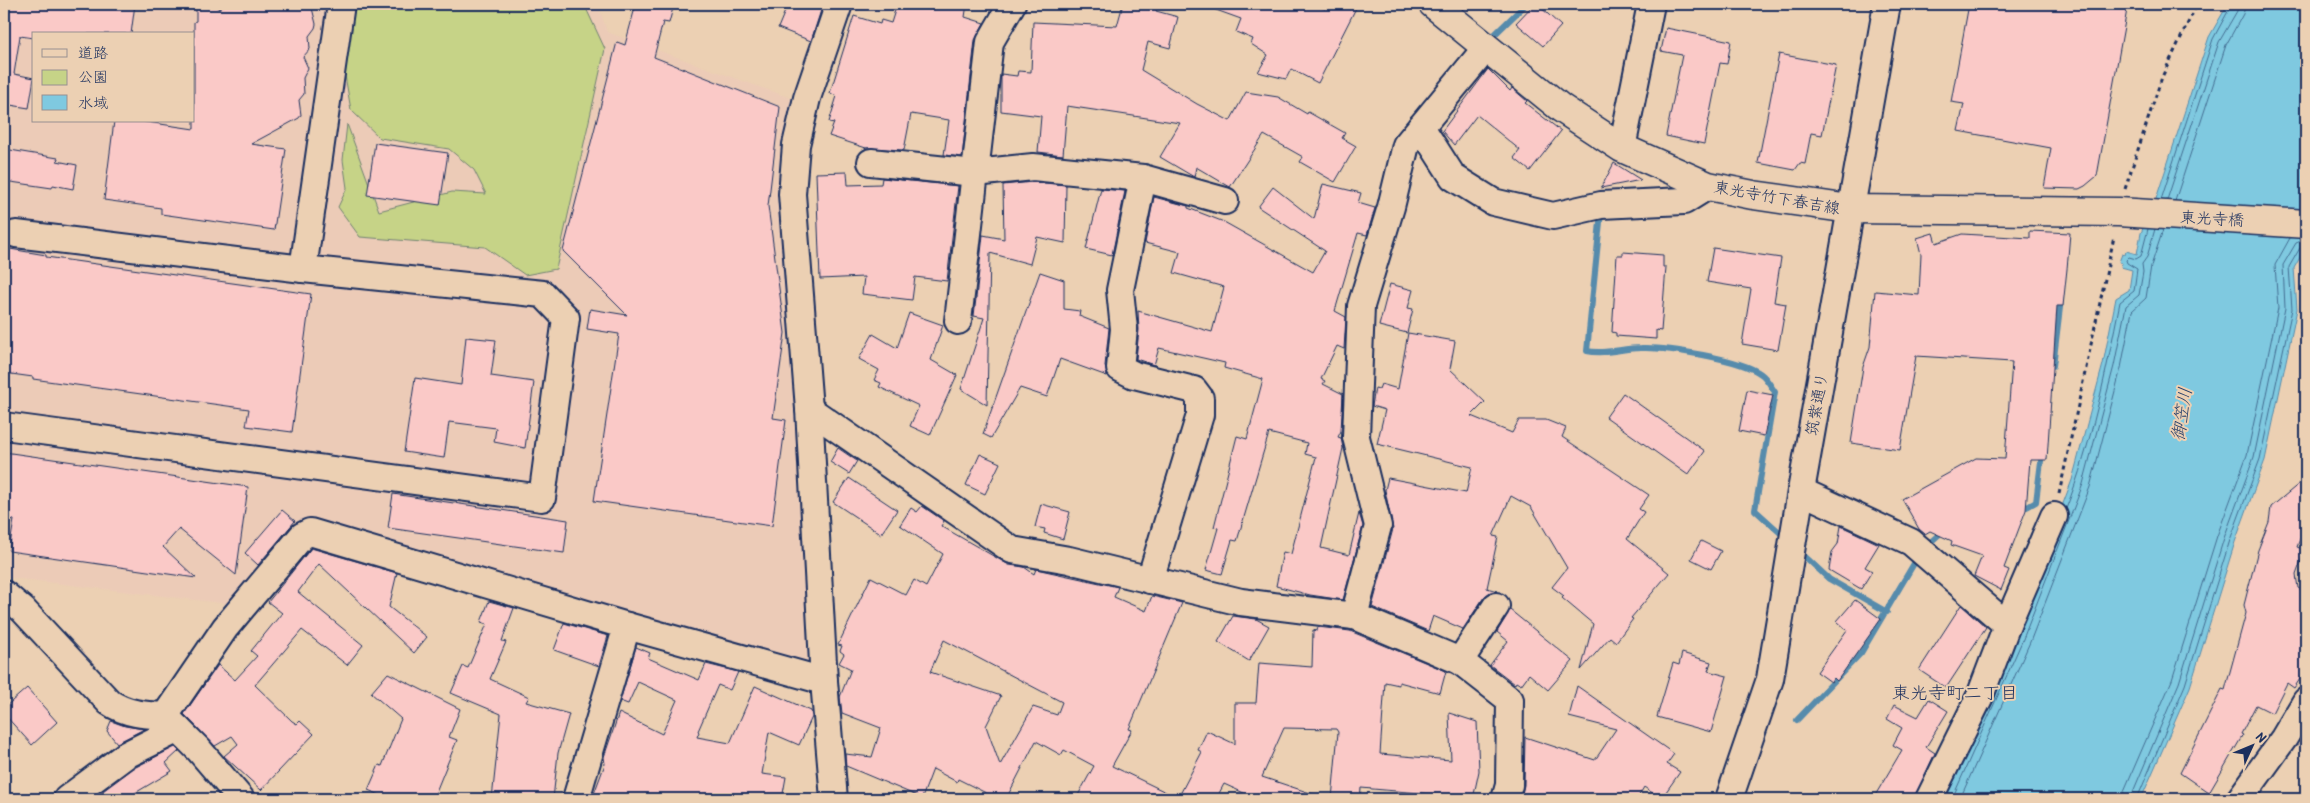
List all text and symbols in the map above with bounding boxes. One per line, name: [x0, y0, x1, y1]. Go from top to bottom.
legend: [32, 32, 195, 122]
text: 道路: [78, 42, 108, 63]
text: 公園: [78, 66, 108, 87]
text: 水域: [78, 92, 108, 113]
street label: 東光寺竹下春吉線: [1712, 175, 1842, 219]
street label: 東光寺橋: [2179, 205, 2245, 231]
street label: 筑紫通り: [1800, 371, 1832, 437]
water label: 御笠川: [2164, 385, 2198, 443]
district label: 東光寺町二丁目: [1892, 680, 2018, 705]
north arrow: [2228, 720, 2278, 770]
text: N: [2252, 727, 2272, 746]

